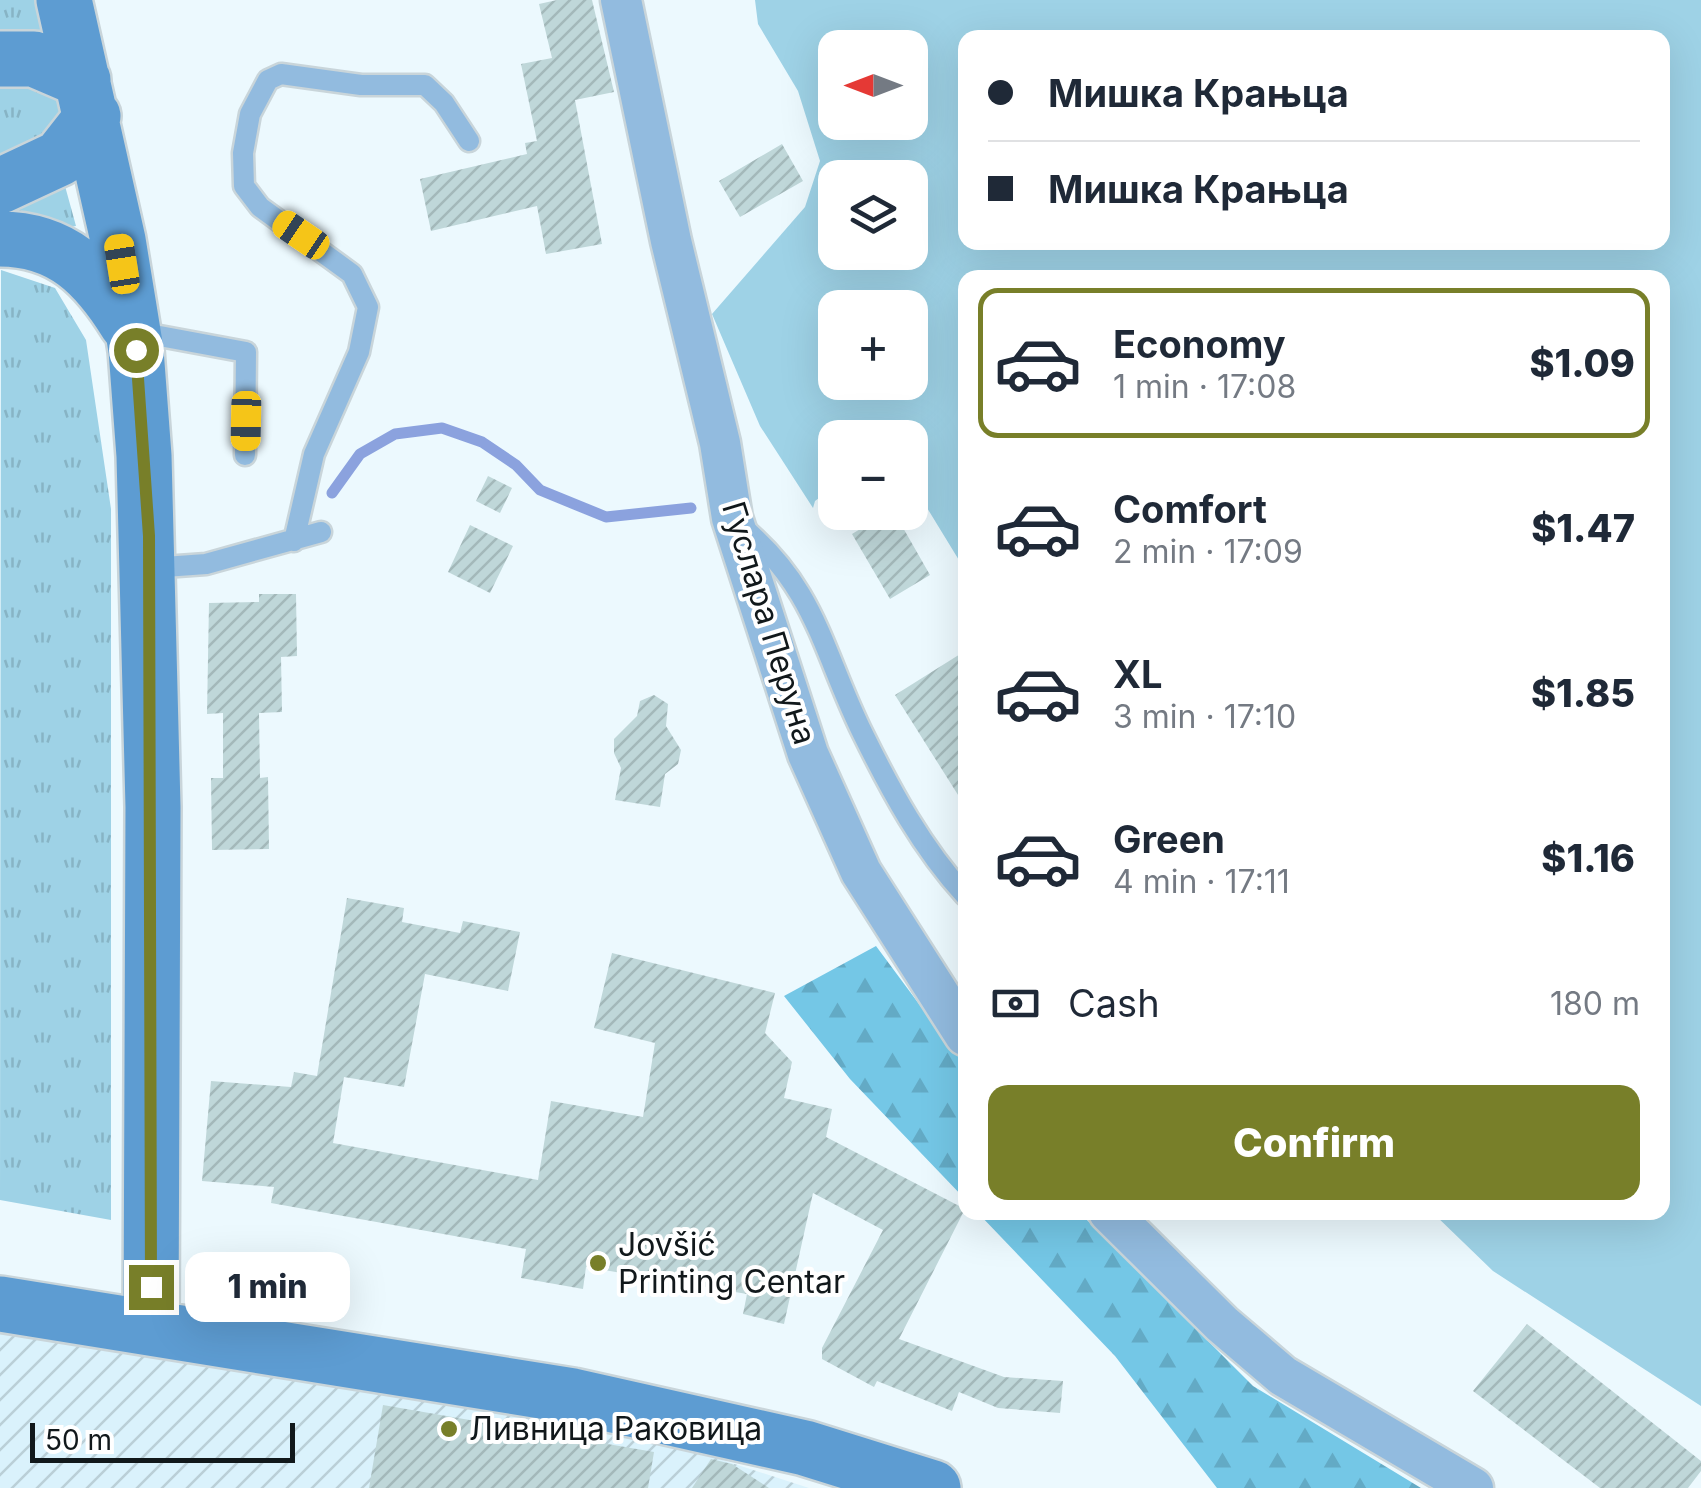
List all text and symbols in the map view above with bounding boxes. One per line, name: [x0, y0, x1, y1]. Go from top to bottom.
north arrow: [818, 30, 928, 140]
map controls: [818, 30, 928, 530]
text: Мишка Крањца: [1048, 70, 1349, 116]
button: layers: [818, 160, 928, 270]
text: Мишка Крањца: [1048, 166, 1349, 212]
car: [268, 206, 334, 264]
car: [102, 232, 142, 296]
button: +: [818, 290, 928, 400]
icon: car: [993, 318, 1083, 408]
text: Economy: [1113, 321, 1286, 367]
route start: [114, 328, 159, 373]
text: $1.09: [1529, 340, 1635, 386]
text: 1 min · 17:08: [1113, 367, 1296, 406]
car: [230, 391, 262, 451]
button: −: [818, 420, 928, 530]
icon: car: [993, 483, 1083, 573]
text: Comfort: [1113, 486, 1267, 532]
street label: Гуслара Перуна: [714, 497, 825, 749]
text: $1.47: [1531, 505, 1635, 551]
text: 2 min · 17:09: [1113, 532, 1303, 571]
icon: car: [993, 648, 1083, 738]
text: XL: [1113, 651, 1163, 697]
text: $1.85: [1531, 670, 1635, 716]
text: 3 min · 17:10: [1113, 697, 1296, 736]
icon: car: [993, 813, 1083, 903]
text: Green: [1113, 816, 1225, 862]
text: $1.16: [1541, 835, 1635, 881]
text: 4 min · 17:11: [1113, 862, 1290, 901]
icon: cash: [988, 976, 1043, 1031]
text: Cash: [1068, 980, 1160, 1026]
text: 180 m: [1550, 984, 1640, 1023]
button: Confirm: [988, 1085, 1640, 1200]
place label: Jovšić Printing Centar: [618, 1225, 845, 1301]
callout: 1 min: [186, 1252, 351, 1322]
marker: Jovšić Printing Centar: [587, 1252, 609, 1274]
route end: [129, 1265, 174, 1310]
text: 1 min: [227, 1267, 308, 1306]
place label: Ливница Раковица: [469, 1409, 762, 1448]
scale bar: [30, 1418, 295, 1462]
marker: Ливница Раковица: [438, 1418, 460, 1440]
text: 50 m: [45, 1423, 112, 1457]

